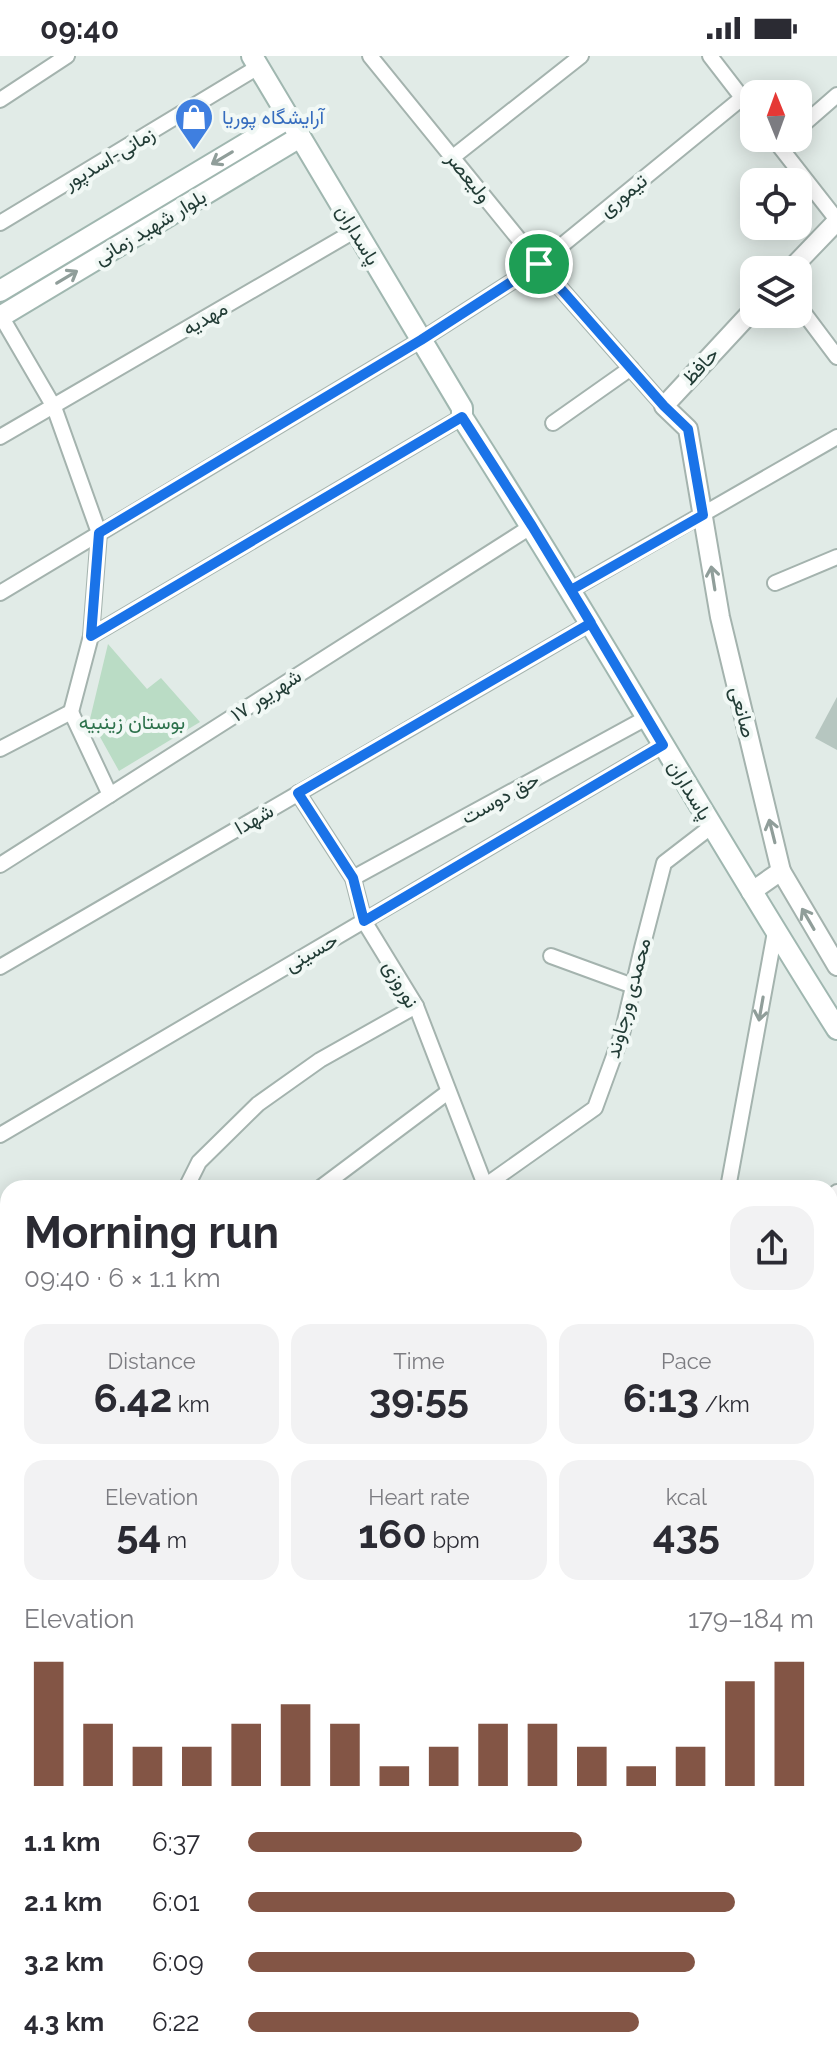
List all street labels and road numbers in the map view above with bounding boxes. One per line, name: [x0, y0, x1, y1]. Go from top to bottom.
street label: زمانی-اسدپور: [58, 121, 160, 197]
street label: ولیعصر: [440, 146, 497, 208]
street label: تیموری: [594, 168, 652, 222]
street label: بلوار شهید زمانی: [90, 184, 211, 271]
street label: پاسداران: [329, 200, 385, 271]
street label: مهدیه: [178, 296, 232, 341]
street label: حافظ: [677, 342, 723, 390]
street label: ۱۷ شهریور: [226, 663, 306, 727]
street label: صانعی: [725, 684, 761, 740]
street label: پاسداران: [661, 755, 717, 826]
street label: حق دوست: [457, 767, 544, 830]
street label: شهدا: [230, 798, 278, 841]
street label: حسینی: [280, 927, 342, 977]
street label: محمدی ورجاوند: [600, 935, 657, 1061]
street label: نوروزی: [377, 956, 424, 1013]

